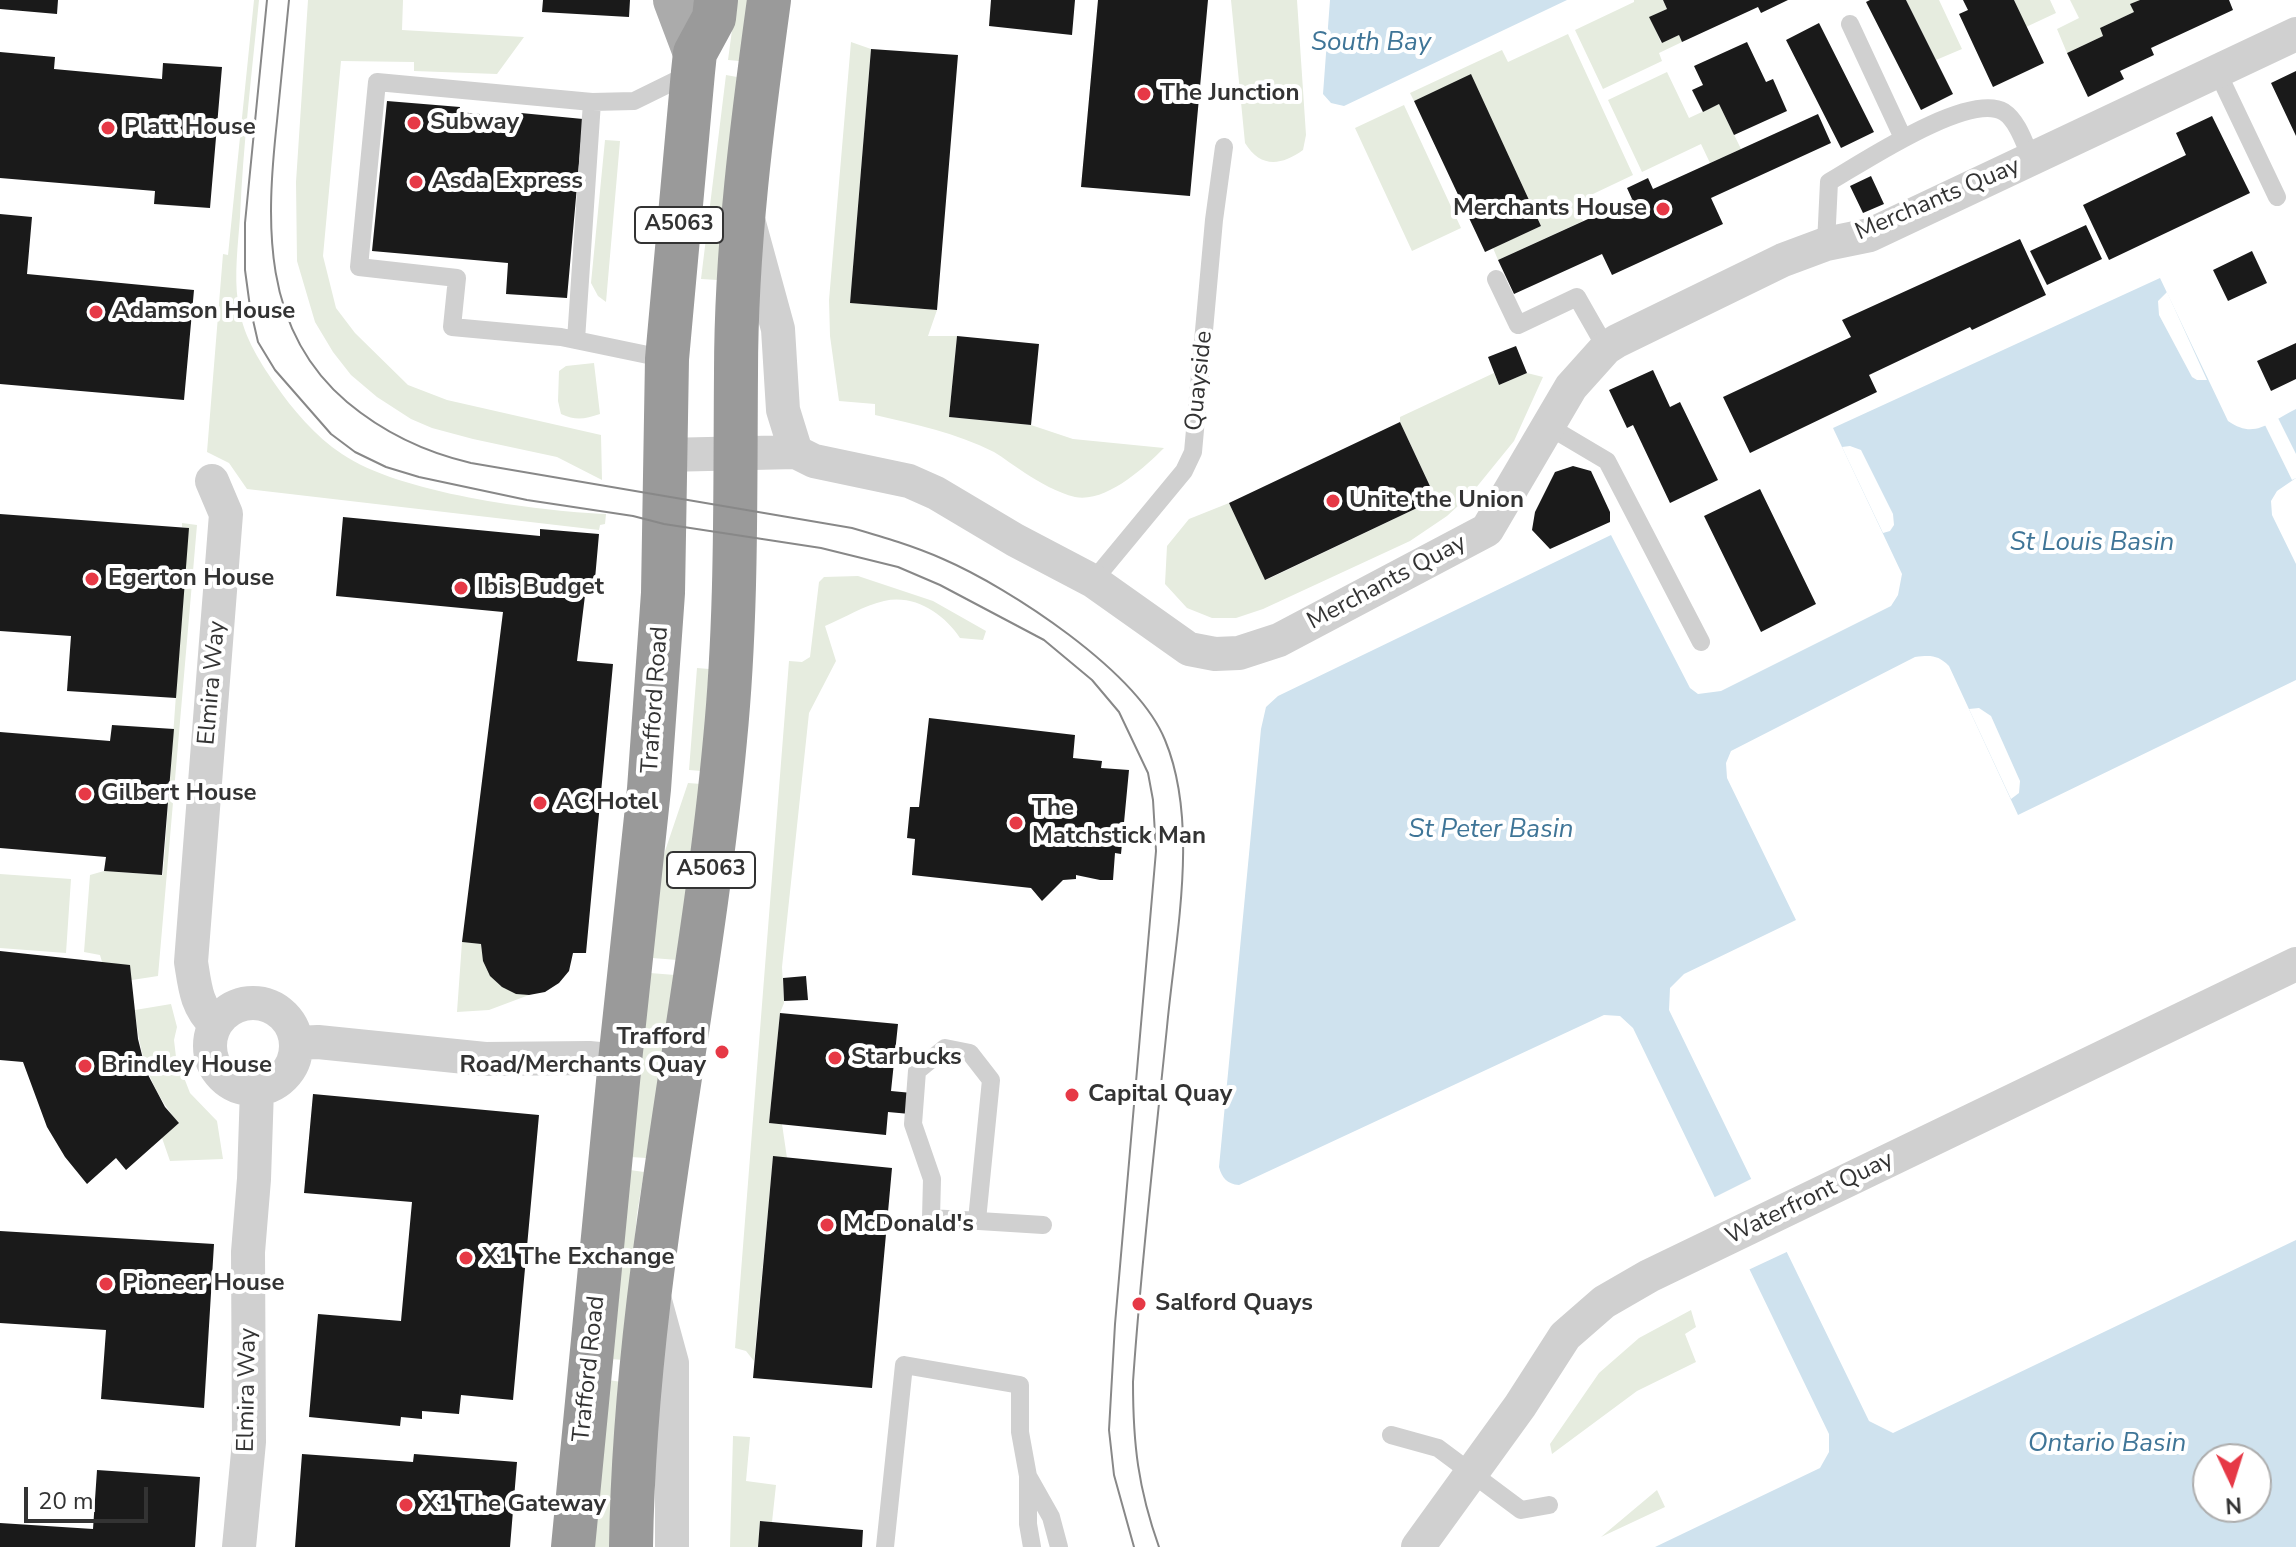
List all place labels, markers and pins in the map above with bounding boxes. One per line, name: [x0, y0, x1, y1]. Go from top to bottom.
place label: The Junction: [1160, 80, 1299, 108]
marker: The Junction: [1135, 85, 1153, 103]
place label: Subway: [430, 109, 519, 137]
place label: Platt House: [124, 114, 256, 142]
marker: Subway: [405, 114, 423, 132]
marker: Platt House: [99, 119, 117, 137]
place label: Asda Express: [432, 168, 583, 196]
marker: Asda Express: [407, 173, 425, 191]
place label: Merchants House: [1453, 195, 1647, 223]
marker: Merchants House: [1654, 200, 1672, 218]
place label: Adamson House: [112, 298, 295, 326]
marker: Adamson House: [87, 303, 105, 321]
place label: Unite the Union: [1349, 487, 1524, 515]
marker: Unite the Union: [1324, 492, 1342, 510]
place label: Egerton House: [108, 565, 274, 593]
marker: Egerton House: [83, 570, 101, 588]
place label: Ibis Budget: [477, 574, 604, 602]
marker: Ibis Budget: [452, 579, 470, 597]
place label: Gilbert House: [101, 780, 257, 808]
marker: Gilbert House: [76, 785, 94, 803]
place label: AC Hotel: [556, 789, 658, 817]
marker: AC Hotel: [531, 794, 549, 812]
place label: The Matchstick Man: [1032, 795, 1206, 851]
marker: The Matchstick Man: [1007, 814, 1025, 832]
place label: Trafford Road/Merchants Quay: [460, 1024, 706, 1080]
marker: Trafford Road/Merchants Quay: [713, 1043, 731, 1061]
place label: Starbucks: [851, 1044, 962, 1072]
marker: Starbucks: [826, 1049, 844, 1067]
place label: Brindley House: [101, 1052, 272, 1080]
marker: Brindley House: [76, 1057, 94, 1075]
place label: Capital Quay: [1088, 1081, 1232, 1109]
marker: Capital Quay: [1063, 1086, 1081, 1104]
place label: McDonald's: [843, 1211, 974, 1239]
marker: McDonald's: [818, 1216, 836, 1234]
place label: X1 The Exchange: [482, 1244, 675, 1272]
marker: X1 The Exchange: [457, 1249, 475, 1267]
place label: Pioneer House: [122, 1270, 285, 1298]
marker: Pioneer House: [97, 1275, 115, 1293]
place label: Salford Quays: [1155, 1290, 1313, 1318]
marker: Salford Quays: [1130, 1295, 1148, 1313]
place label: X1 The Gateway: [422, 1491, 606, 1519]
marker: X1 The Gateway: [397, 1496, 415, 1514]

